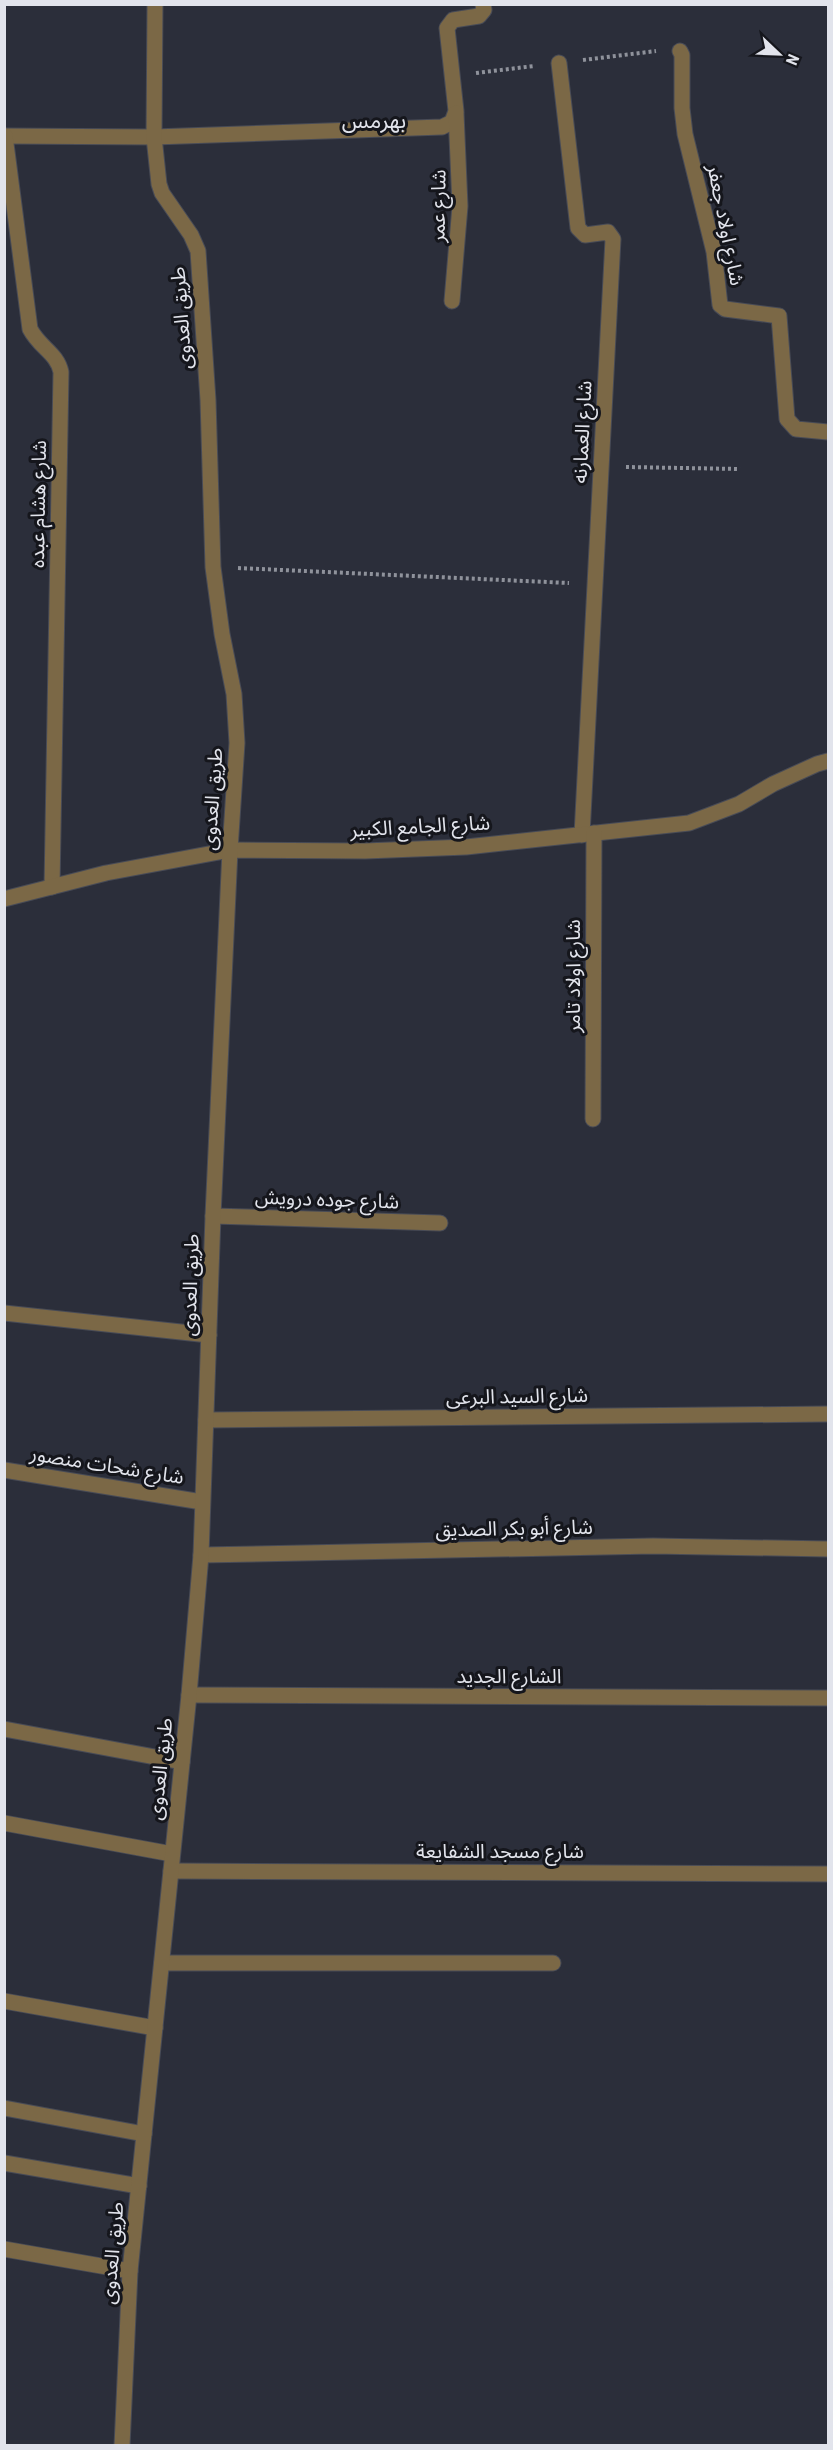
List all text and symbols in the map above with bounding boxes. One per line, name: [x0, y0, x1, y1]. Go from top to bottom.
north arrow: [749, 24, 809, 84]
text: N: [782, 51, 803, 68]
district label: بهرمس: [342, 108, 406, 133]
street label: شارع اولاد جعفر: [699, 161, 750, 288]
street label: شارع عمر: [425, 169, 454, 244]
street label: طريق العدوى: [165, 266, 198, 370]
street label: شارع العمارنه: [567, 380, 600, 484]
street label: شارع هشام عبده: [25, 440, 54, 568]
street label: طريق العدوى: [196, 747, 229, 851]
street label: شارع الجامع الكبير: [348, 810, 491, 845]
street label: شارع اولاد تامر: [561, 919, 588, 1034]
street label: شارع جوده درويش: [254, 1184, 399, 1217]
street label: طريق العدوى: [176, 1233, 205, 1337]
street label: شارع السيد البرعى: [446, 1383, 588, 1412]
street label: شارع شحات منصور: [27, 1441, 186, 1492]
street label: شارع أبو بكر الصديق: [435, 1515, 593, 1544]
street label: الشارع الجديد: [457, 1664, 561, 1691]
street label: طريق العدوى: [143, 1717, 178, 1821]
street label: شارع مسجد الشفايعة: [416, 1839, 584, 1866]
street label: طريق العدوى: [96, 2201, 129, 2305]

